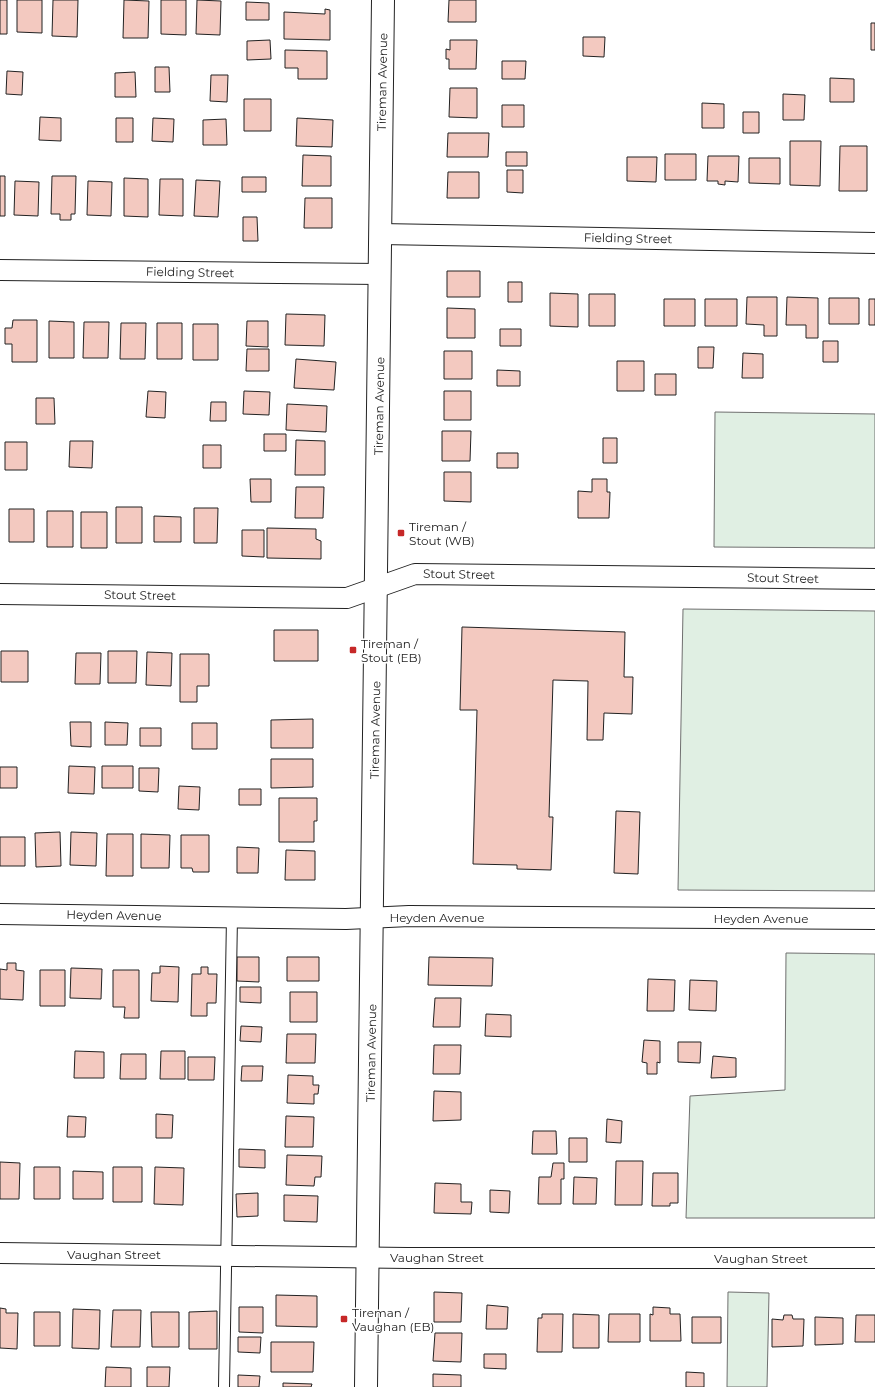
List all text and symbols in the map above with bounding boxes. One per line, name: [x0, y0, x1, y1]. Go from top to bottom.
street label: Tireman Avenue: [374, 33, 390, 131]
street label: Fielding Street: [584, 230, 672, 246]
street label: Fielding Street: [146, 264, 234, 280]
street label: Tireman Avenue: [371, 357, 387, 455]
place label: Tireman / Stout (WB): [409, 519, 475, 548]
marker: Tireman / Stout (WB): [396, 528, 406, 538]
street label: Stout Street: [423, 566, 495, 582]
street label: Stout Street: [747, 570, 819, 586]
street label: Stout Street: [104, 587, 176, 603]
place label: Tireman / Stout (EB): [361, 636, 422, 665]
marker: Tireman / Stout (EB): [348, 645, 358, 655]
street label: Tireman Avenue: [367, 681, 383, 779]
street label: Heyden Avenue: [66, 907, 162, 923]
street label: Heyden Avenue: [389, 910, 485, 925]
street label: Heyden Avenue: [713, 911, 809, 926]
street label: Tireman Avenue: [363, 1004, 379, 1102]
street label: Vaughan Street: [67, 1247, 161, 1262]
street label: Vaughan Street: [390, 1250, 484, 1265]
street label: Vaughan Street: [714, 1251, 808, 1266]
place label: Tireman / Vaughan (EB): [352, 1305, 435, 1334]
marker: Tireman / Vaughan (EB): [339, 1314, 349, 1324]

